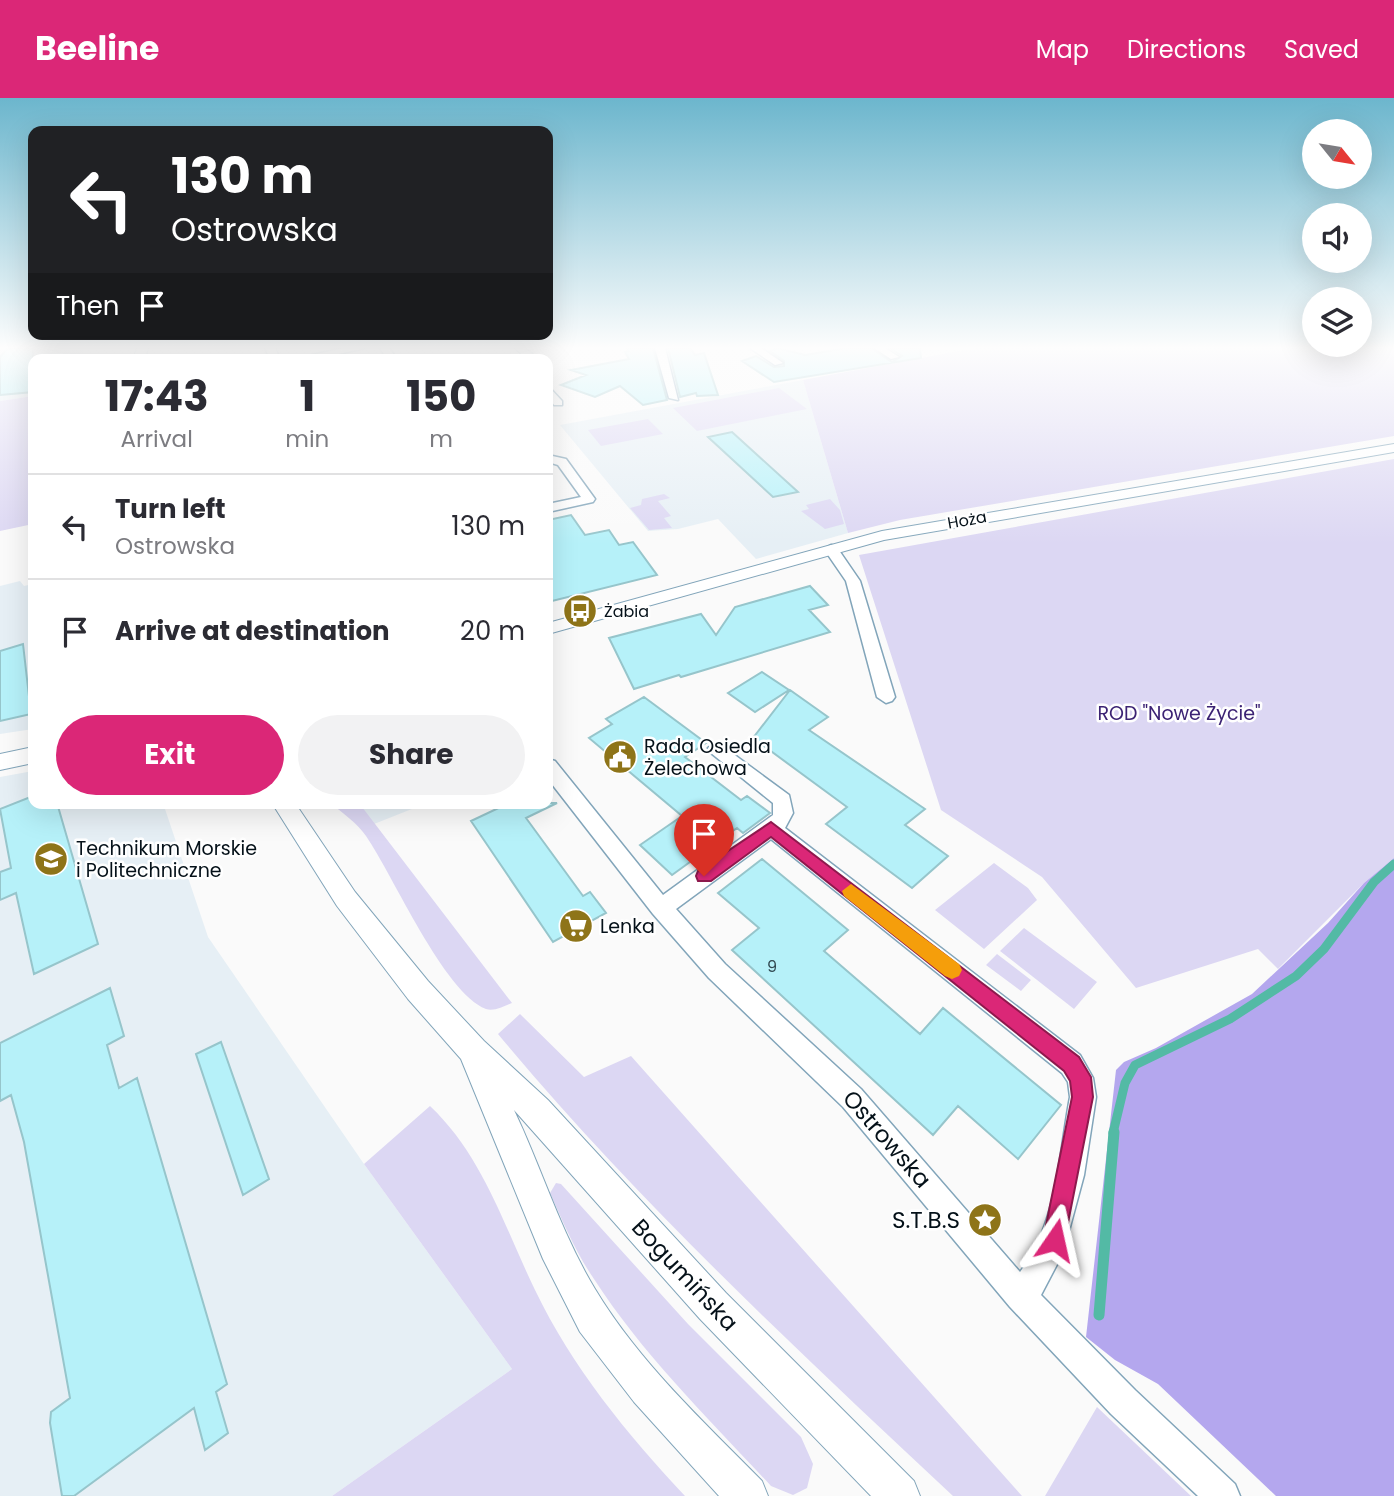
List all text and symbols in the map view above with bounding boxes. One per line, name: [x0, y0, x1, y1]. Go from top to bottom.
text: Beeline: [35, 25, 159, 72]
text: Map: [1036, 33, 1089, 66]
text: Directions: [1127, 33, 1246, 66]
text: Saved: [1284, 33, 1359, 66]
north arrow: [1302, 119, 1372, 189]
map controls: [1302, 119, 1372, 357]
text: 130 m: [171, 142, 313, 210]
icon: left: [56, 154, 147, 245]
button: sound: [1302, 203, 1372, 273]
text: Ostrowska: [171, 207, 338, 252]
icon: arrive: [133, 287, 171, 325]
button: layers: [1302, 287, 1372, 357]
text: Then: [56, 288, 119, 324]
text: 17:43: [105, 367, 209, 426]
text: 1: [299, 367, 315, 426]
text: 150: [406, 367, 476, 426]
text: Arrival: [120, 423, 193, 455]
text: min: [285, 423, 329, 455]
text: m: [429, 423, 453, 455]
text: Turn left: [115, 491, 226, 527]
street label: Hoża: [946, 505, 988, 535]
icon: left: [56, 508, 94, 546]
text: 130 m: [451, 508, 525, 544]
text: Ostrowska: [115, 530, 235, 562]
bus stop icon: Żabia: [561, 592, 599, 630]
place label: Żabia: [604, 600, 649, 623]
icon: arrive: [56, 613, 94, 651]
text: Arrive at destination: [115, 613, 390, 649]
text: 20 m: [460, 613, 525, 649]
park label: ROD "Nowe Życie": [1097, 700, 1261, 727]
button: Exit: [56, 715, 284, 795]
button: Share: [298, 715, 525, 795]
place label: Rada Osiedla Żelechowa: [644, 733, 771, 782]
public building icon: Rada Osiedla Żelechowa: [601, 738, 639, 776]
pin: [674, 804, 734, 876]
icon: arrive: [685, 815, 723, 853]
place label: Technikum Morskie i Politechniczne: [76, 835, 257, 884]
school or university icon: Technikum Morskie i Politechniczne: [32, 840, 70, 878]
supermarket icon: Lenka: [557, 907, 595, 945]
place label: Lenka: [600, 913, 655, 940]
house number: 9: [767, 955, 777, 978]
street label: Ostrowska: [836, 1083, 938, 1195]
place icon: S.T.B.S: [966, 1201, 1004, 1239]
position arrow: [1018, 1203, 1092, 1277]
place label: S.T.B.S: [892, 1204, 960, 1236]
street label: Bogumińska: [625, 1212, 745, 1338]

